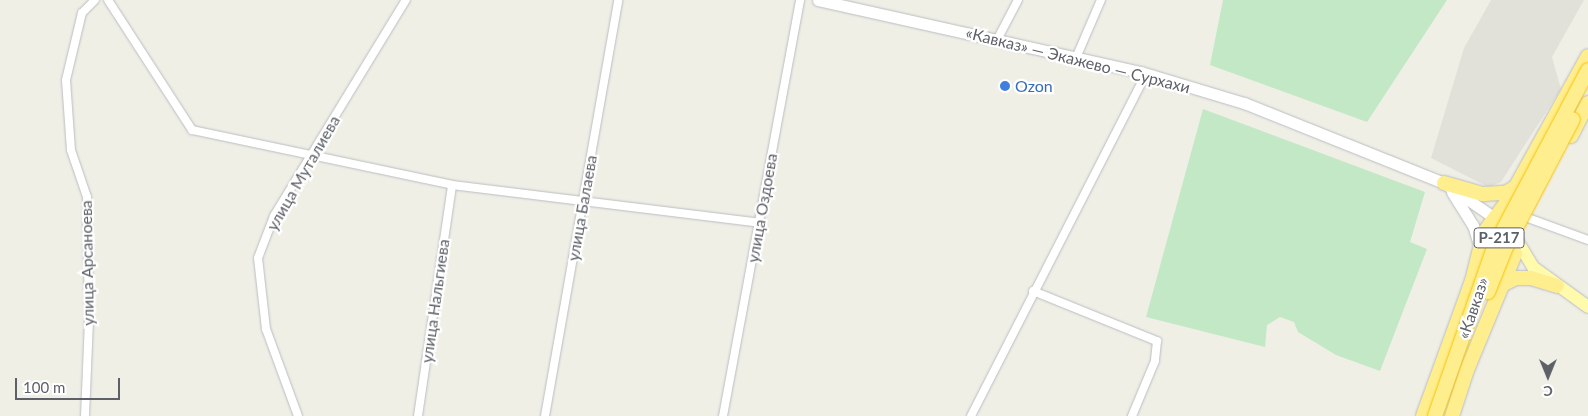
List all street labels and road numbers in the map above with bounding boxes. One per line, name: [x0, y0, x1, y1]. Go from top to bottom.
street label: «Кавказ» — Экажево — Сурхахи: [964, 23, 1192, 97]
street label: улица Муталиева: [262, 112, 344, 234]
street label: улица Оздоева: [743, 152, 781, 264]
street label: улица Балаева: [563, 154, 601, 262]
street label: улица Арсаноева: [76, 200, 98, 326]
road number: Р-217: [1473, 226, 1525, 250]
street label: улица Нальгиева: [417, 238, 453, 364]
street label: «Кавказ»: [1454, 275, 1492, 341]

